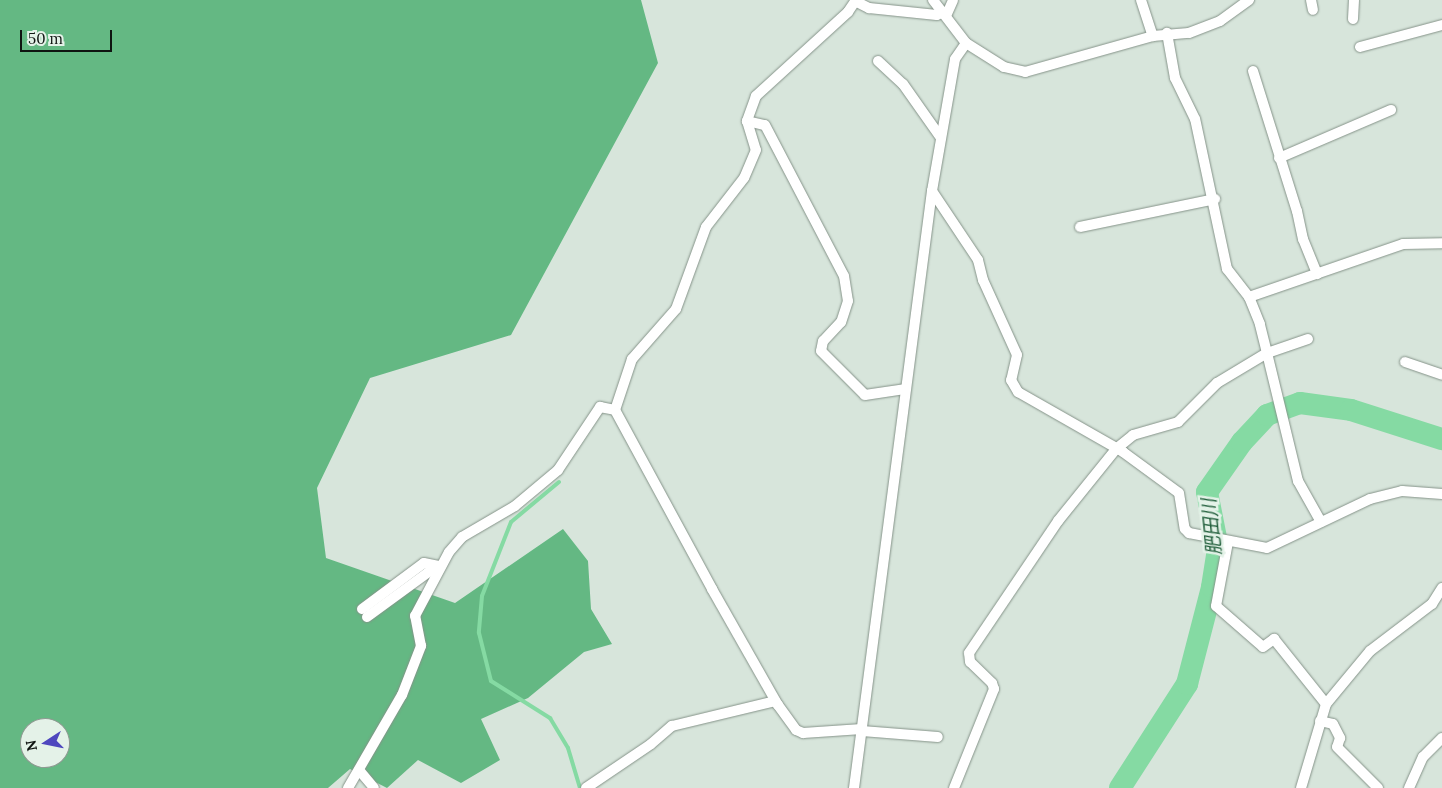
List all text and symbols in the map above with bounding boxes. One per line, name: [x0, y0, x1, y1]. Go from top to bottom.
scale bar: [22, 20, 115, 52]
text: 50 m: [28, 29, 63, 48]
water label: 肥田川: [1198, 497, 1226, 557]
north arrow: [20, 718, 70, 768]
text: N: [21, 739, 41, 753]

